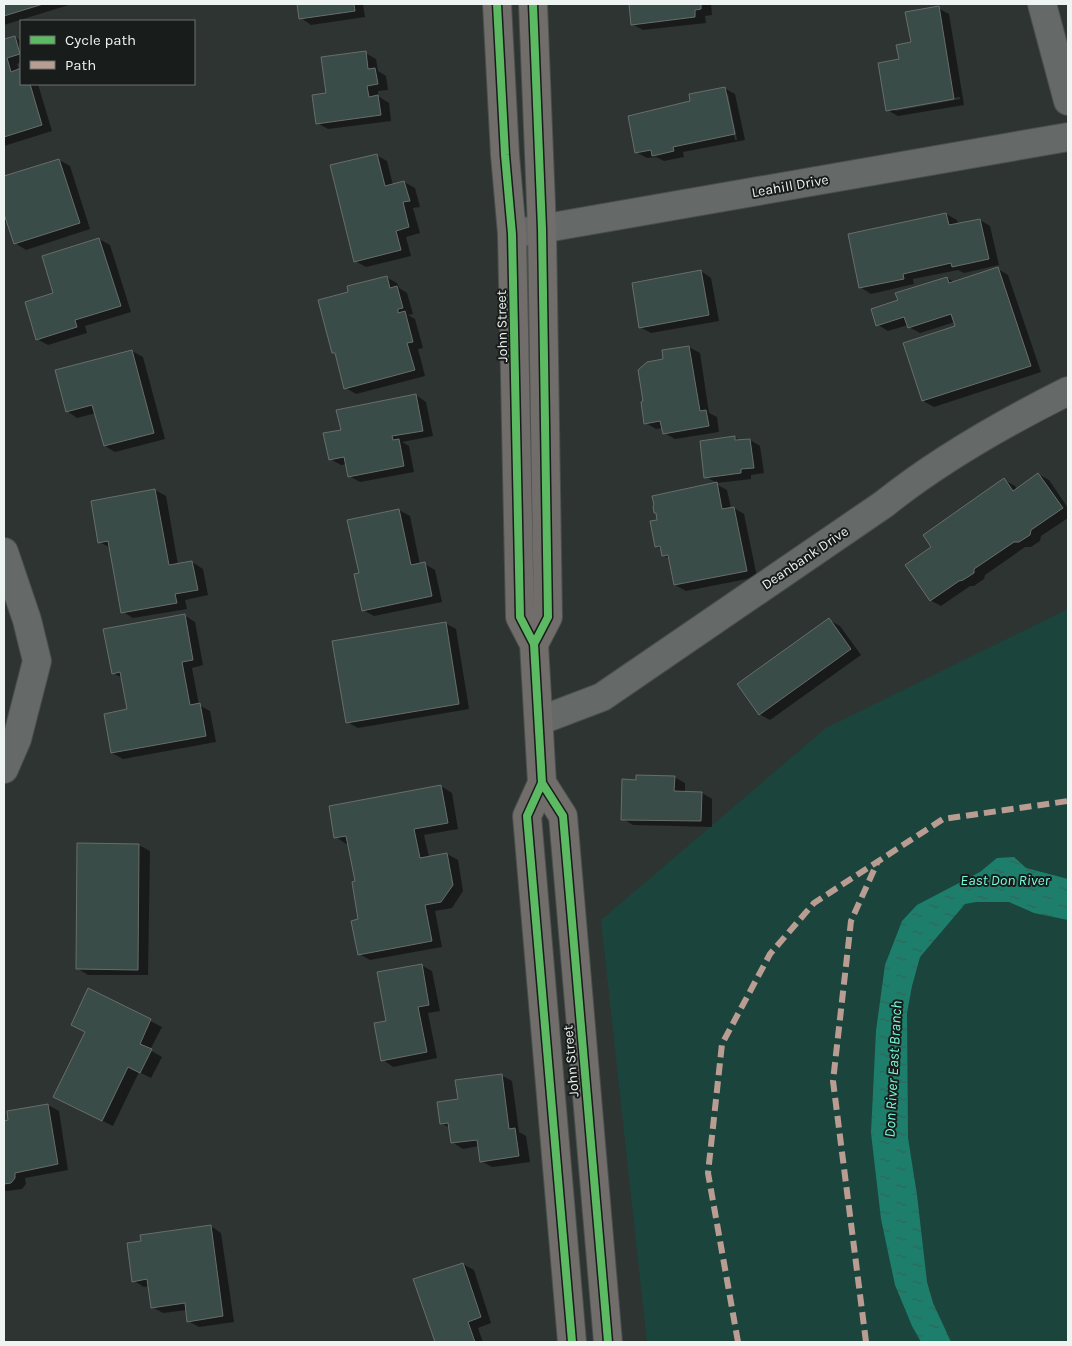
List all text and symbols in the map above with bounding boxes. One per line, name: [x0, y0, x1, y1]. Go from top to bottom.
legend: [20, 20, 195, 85]
text: Cycle path: [65, 31, 136, 49]
text: Path: [65, 56, 96, 74]
street label: Leahill Drive: [750, 171, 830, 201]
street label: John Street: [493, 290, 511, 362]
street label: Deanbank Drive: [758, 523, 852, 593]
water label: East Don River: [960, 871, 1051, 889]
water label: Don River East Branch: [880, 1000, 906, 1138]
street label: John Street: [559, 1024, 583, 1098]

